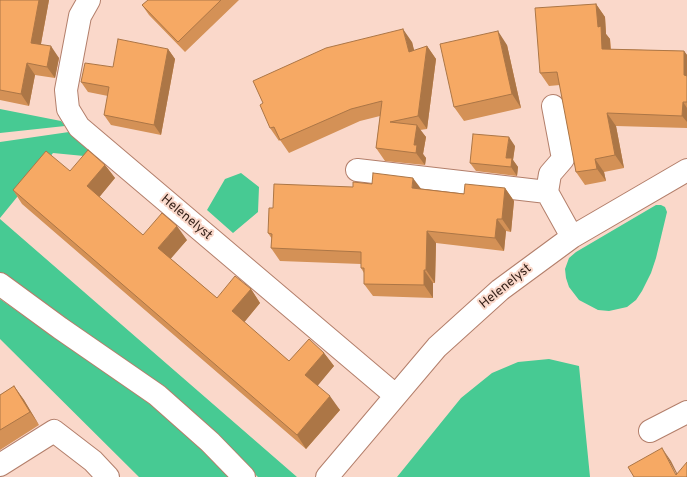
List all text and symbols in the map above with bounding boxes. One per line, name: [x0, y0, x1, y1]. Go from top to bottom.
street label: Helenelyst: [157, 192, 215, 244]
street label: Helenelyst: [477, 261, 535, 313]

